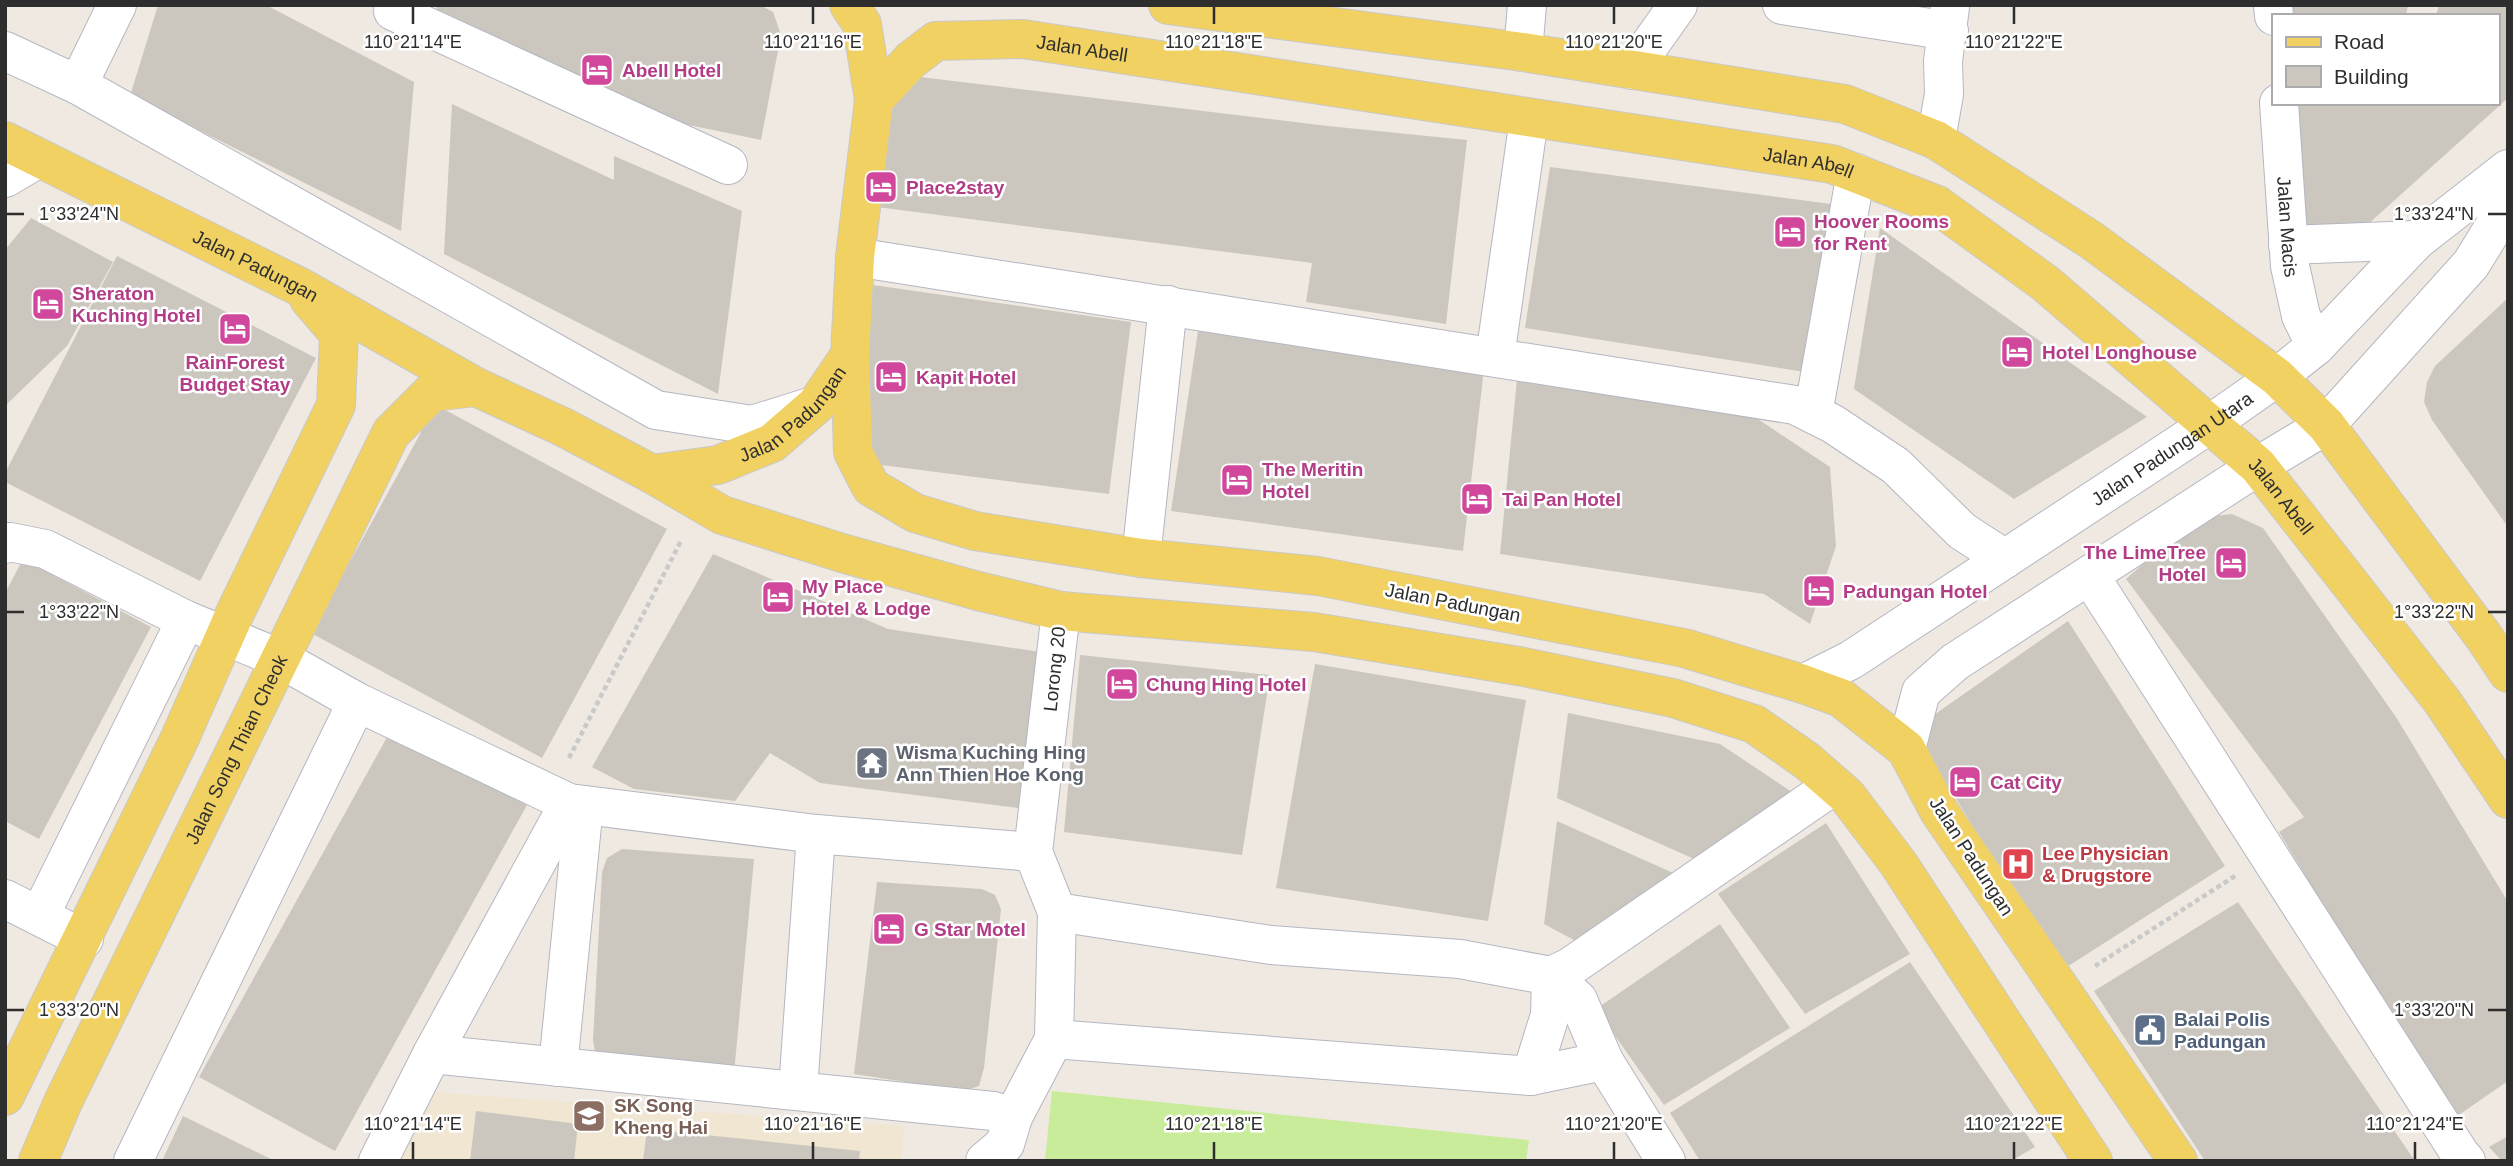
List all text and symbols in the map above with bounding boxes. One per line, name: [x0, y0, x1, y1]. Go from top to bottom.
legend: [2272, 14, 2499, 105]
text: Road: [2334, 30, 2384, 53]
street label: Jalan Abell: [1035, 31, 1129, 66]
text: 110°21'14"E: [364, 32, 462, 52]
text: 110°21'16"E: [764, 32, 862, 52]
text: 110°21'18"E: [1165, 32, 1263, 52]
text: 110°21'20"E: [1565, 32, 1663, 52]
text: 110°21'22"E: [1965, 32, 2063, 52]
hotel icon: Abell Hotel: [578, 51, 616, 89]
place label: Abell Hotel: [622, 60, 721, 81]
text: Building: [2334, 65, 2409, 88]
street label: Jalan Abell: [1762, 143, 1857, 182]
hotel icon: Place2stay: [862, 168, 900, 206]
street label: Jalan Macis: [2273, 176, 2302, 279]
place label: Place2stay: [906, 177, 1005, 198]
text: 1°33'24"N: [39, 204, 119, 224]
text: 1°33'24"N: [2394, 204, 2474, 224]
place label: Hoover Rooms for Rent: [1814, 211, 1949, 254]
hotel icon: Hoover Rooms for Rent: [1771, 213, 1809, 251]
street label: Jalan Padungan: [189, 226, 322, 306]
place label: Sheraton Kuching Hotel: [72, 283, 201, 326]
hotel icon: Sheraton Kuching Hotel: [29, 285, 67, 323]
hotel icon: RainForest Budget Stay: [216, 310, 254, 348]
hotel icon: Hotel Longhouse: [1998, 333, 2036, 371]
place label: Hotel Longhouse: [2042, 342, 2197, 363]
place label: RainForest Budget Stay: [180, 352, 291, 395]
hotel icon: Kapit Hotel: [872, 358, 910, 396]
street label: Jalan Padungan: [736, 362, 850, 466]
place label: Kapit Hotel: [916, 367, 1016, 388]
street label: Jalan Padungan Utara: [2088, 387, 2257, 510]
street label: Jalan Abell: [2245, 453, 2317, 539]
place label: The Meritin Hotel: [1262, 459, 1363, 502]
hotel icon: The Meritin Hotel: [1218, 461, 1256, 499]
hotel icon: Tai Pan Hotel: [1458, 480, 1496, 518]
place label: Tai Pan Hotel: [1502, 489, 1621, 510]
place label: The LimeTree Hotel: [2084, 542, 2206, 585]
hotel icon: The LimeTree Hotel: [2212, 544, 2250, 582]
hotel icon: Padungan Hotel: [1800, 572, 1838, 610]
place label: My Place Hotel & Lodge: [802, 576, 931, 619]
hotel icon: My Place Hotel & Lodge: [759, 578, 797, 616]
street label: Jalan Padungan: [1383, 579, 1522, 626]
place label: Padungan Hotel: [1843, 581, 1988, 602]
text: 1°33'22"N: [39, 602, 119, 622]
text: 1°33'22"N: [2394, 602, 2474, 622]
street label: Lorong 20: [1040, 625, 1069, 713]
street label: Jalan Song Thian Cheok: [181, 651, 292, 847]
hotel icon: Chung Hing Hotel: [1103, 665, 1141, 703]
place label: Chung Hing Hotel: [1146, 674, 1306, 695]
place label: Wisma Kuching Hing Ann Thien Hoe Kong: [896, 742, 1086, 785]
temple icon: Wisma Kuching Hing Ann Thien Hoe Kong: [853, 744, 891, 782]
hotel icon: Cat City: [1946, 763, 1984, 801]
place label: Cat City: [1990, 772, 2062, 793]
street label: Jalan Padungan: [1925, 793, 2018, 920]
place label: Lee Physician & Drugstore: [2042, 843, 2169, 886]
hospital icon: Lee Physician & Drugstore: [1999, 845, 2037, 883]
hotel icon: G Star Motel: [870, 910, 908, 948]
place label: G Star Motel: [914, 919, 1026, 940]
text: 1°33'20"N: [39, 1000, 119, 1020]
text: 1°33'20"N: [2394, 1000, 2474, 1020]
place label: Balai Polis Padungan: [2174, 1009, 2270, 1052]
public building icon: Balai Polis Padungan: [2131, 1011, 2169, 1049]
place label: SK Song Kheng Hai: [614, 1095, 708, 1138]
school or university icon: SK Song Kheng Hai: [570, 1097, 608, 1135]
text: 110°21'14"E: [364, 1114, 462, 1134]
text: 110°21'16"E: [764, 1114, 862, 1134]
text: 110°21'18"E: [1165, 1114, 1263, 1134]
text: 110°21'20"E: [1565, 1114, 1663, 1134]
text: 110°21'22"E: [1965, 1114, 2063, 1134]
text: 110°21'24"E: [2366, 1114, 2464, 1134]

